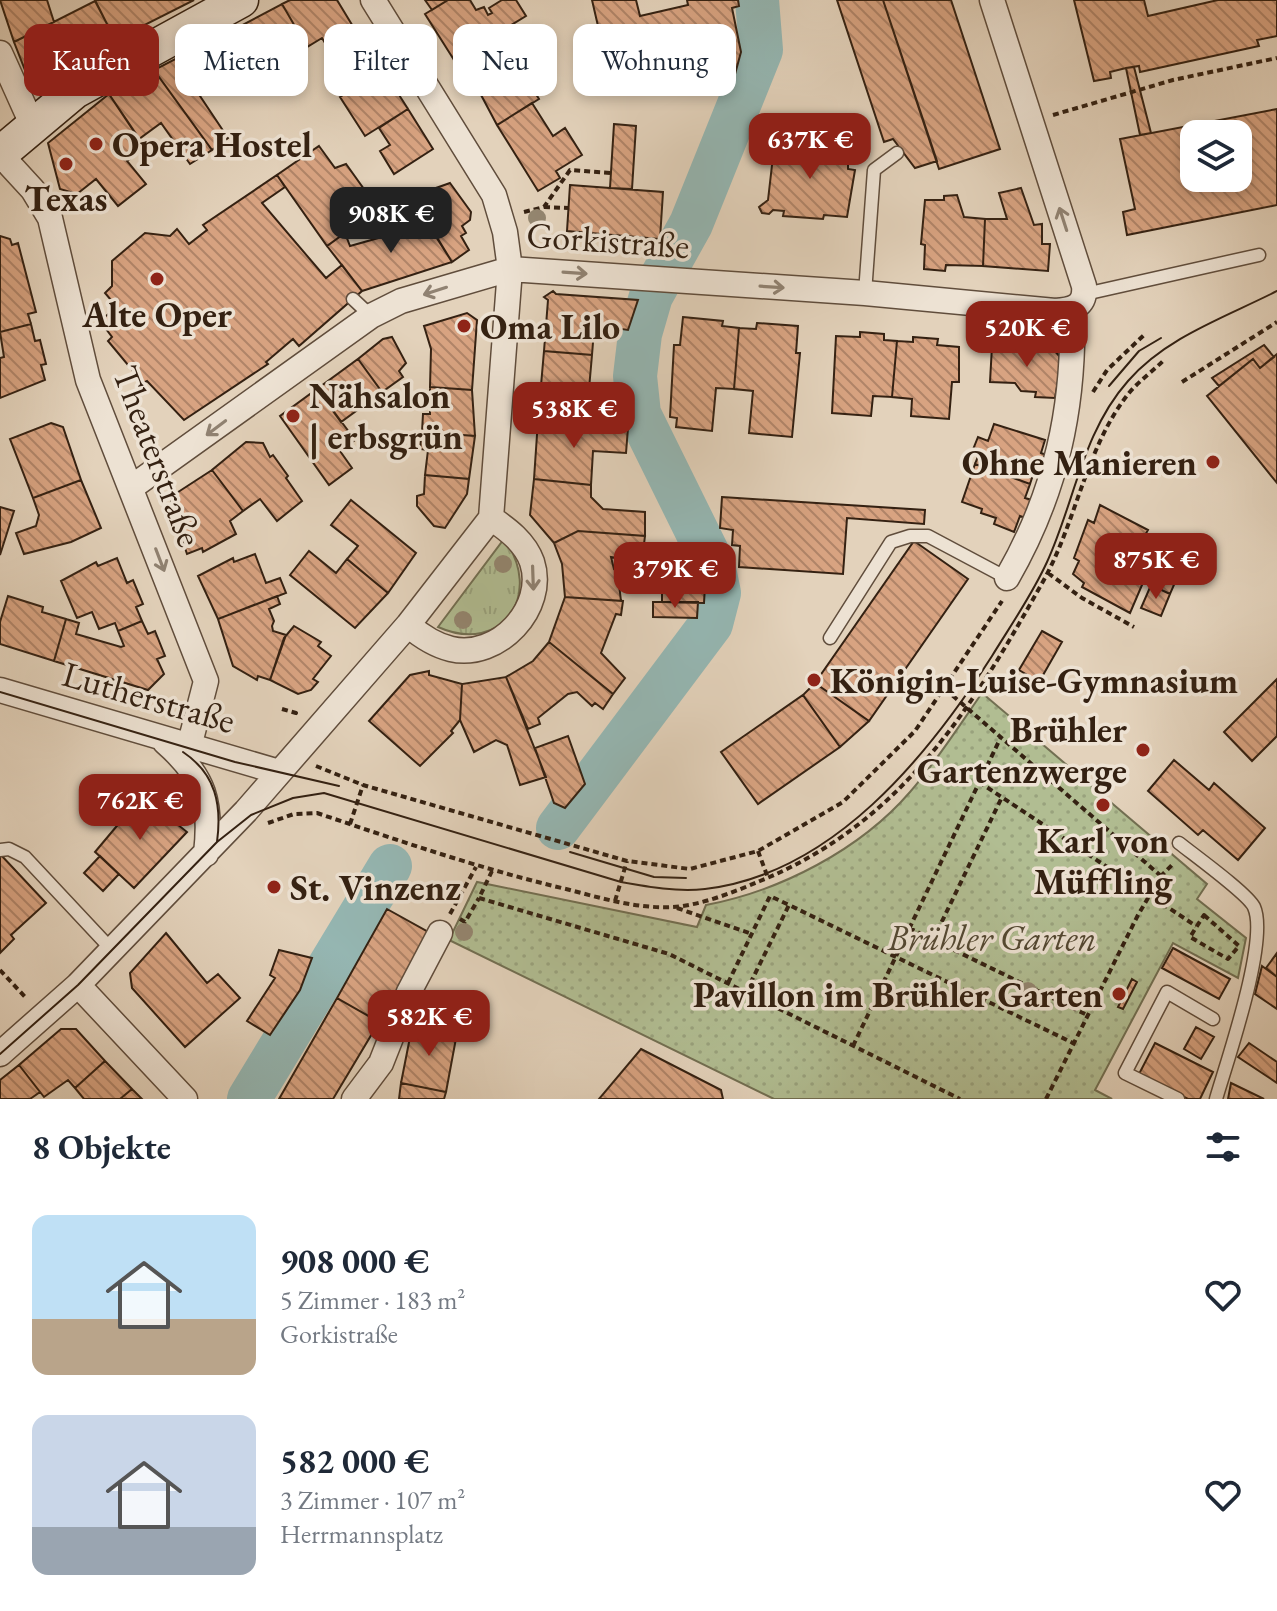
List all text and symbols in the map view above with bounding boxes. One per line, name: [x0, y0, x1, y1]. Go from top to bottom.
chip: Kaufen: [24, 24, 159, 96]
chip: Mieten: [175, 24, 308, 96]
chip: Filter: [324, 24, 437, 96]
chip: Neu: [453, 24, 557, 96]
chip: Wohnung: [573, 24, 736, 96]
pin: 637K €: [745, 113, 875, 181]
map controls: [1180, 120, 1252, 192]
button: layers: [1180, 120, 1252, 192]
place label: Opera Hostel: [112, 121, 312, 168]
text: 637K €: [767, 122, 853, 156]
marker: Opera Hostel: [87, 135, 105, 153]
marker: Texas: [57, 155, 75, 173]
place label: Texas: [25, 175, 107, 222]
pin: 908K €: [326, 187, 456, 255]
text: 908K €: [348, 196, 434, 230]
one-way arrow: [1055, 207, 1069, 232]
street label: Gorkistraße: [525, 211, 691, 269]
one-way arrow: [561, 266, 588, 281]
marker: Alte Oper: [148, 270, 166, 288]
one-way arrow: [758, 279, 785, 294]
one-way arrow: [423, 285, 448, 299]
place label: Alte Oper: [81, 291, 232, 338]
pin: 520K €: [962, 301, 1092, 369]
place label: Oma Lilo: [480, 303, 620, 350]
text: 520K €: [984, 310, 1070, 344]
marker: Oma Lilo: [455, 317, 473, 335]
street label: Theaterstraße: [102, 359, 214, 553]
place label: Nähsalon | erbsgrün: [309, 372, 463, 460]
pin: 538K €: [509, 382, 639, 450]
text: 538K €: [531, 391, 617, 425]
marker: Nähsalon | erbsgrün: [284, 407, 302, 425]
one-way arrow: [206, 419, 227, 436]
place label: Ohne Manieren: [962, 439, 1197, 486]
marker: Ohne Manieren: [1204, 453, 1222, 471]
pin: 875K €: [1091, 533, 1221, 601]
pin: 379K €: [610, 542, 740, 610]
text: 875K €: [1113, 542, 1199, 576]
one-way arrow: [154, 547, 168, 572]
text: 379K €: [632, 551, 718, 585]
one-way arrow: [525, 565, 540, 591]
street label: Lutherstraße: [57, 650, 241, 744]
place label: Königin-Luise-Gymnasium: [830, 657, 1238, 704]
marker: Königin-Luise-Gymnasium: [805, 671, 823, 689]
place label: Brühler Gartenzwerge: [917, 706, 1127, 794]
marker: Brühler Gartenzwerge: [1134, 741, 1152, 759]
pin: 762K €: [75, 774, 205, 842]
text: 762K €: [97, 783, 183, 817]
marker: Karl von Müffling: [1094, 796, 1112, 814]
place label: Karl von Müffling: [1033, 817, 1174, 905]
place label: St. Vinzenz: [290, 864, 461, 911]
marker: St. Vinzenz: [265, 878, 283, 896]
park label: Brühler Garten: [886, 914, 1097, 961]
place label: Pavillon im Brühler Garten: [693, 971, 1103, 1018]
marker: Pavillon im Brühler Garten: [1110, 985, 1128, 1003]
pin: 582K €: [364, 990, 494, 1058]
text: 582K €: [386, 999, 472, 1033]
text: 8 Objekte: [32, 1125, 171, 1169]
icon: filters: [1201, 1125, 1245, 1169]
text: 908 000 €: [280, 1239, 429, 1283]
icon: home: [96, 1247, 192, 1343]
icon: heart: [1201, 1273, 1245, 1317]
text: 5 Zimmer · 183 m²: [280, 1283, 465, 1317]
text: Gorkistraße: [280, 1317, 398, 1351]
text: 582 000 €: [280, 1439, 429, 1483]
icon: home: [96, 1447, 192, 1543]
icon: heart: [1201, 1473, 1245, 1517]
text: 3 Zimmer · 107 m²: [280, 1483, 465, 1517]
text: Herrmannsplatz: [280, 1517, 443, 1551]

